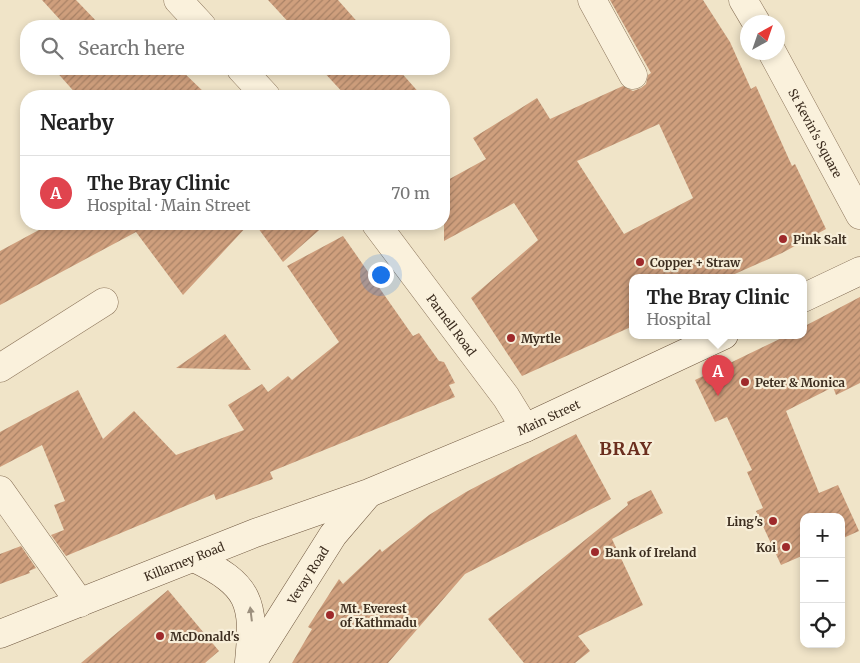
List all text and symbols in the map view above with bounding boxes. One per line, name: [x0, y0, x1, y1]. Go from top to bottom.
north arrow: [740, 15, 785, 60]
search box: [20, 20, 450, 75]
icon: search: [38, 34, 66, 62]
text: Search here: [78, 36, 185, 60]
street label: St Kevin's Square: [786, 86, 846, 180]
text: Nearby: [40, 109, 114, 136]
text: The Bray Clinic: [87, 171, 230, 195]
text: A: [50, 183, 62, 203]
text: 70 m: [391, 183, 430, 203]
text: Hospital · Main Street: [87, 195, 251, 215]
place label: Pink Salt: [793, 232, 847, 247]
marker: Pink Salt: [777, 233, 789, 245]
place label: Copper + Straw: [650, 255, 741, 270]
marker: Copper + Straw: [634, 256, 646, 268]
your location: [368, 262, 394, 288]
popup: [629, 274, 807, 339]
text: The Bray Clinic: [646, 285, 790, 309]
street label: Parnell Road: [424, 291, 480, 358]
text: Hospital: [646, 309, 711, 329]
place label: Myrtle: [521, 331, 561, 346]
marker: Myrtle: [505, 332, 517, 344]
pin: A: [702, 355, 734, 396]
place label: Peter & Monica: [755, 375, 845, 390]
marker: Peter & Monica: [739, 376, 751, 388]
street label: Main Street: [515, 396, 582, 438]
district label: BRAY: [599, 437, 653, 460]
map controls: [800, 513, 845, 648]
button: +: [800, 513, 845, 558]
place label: Ling's: [727, 514, 763, 529]
marker: Ling's: [767, 515, 779, 527]
street label: Killarney Road: [142, 538, 226, 584]
place label: Koi: [756, 540, 776, 555]
marker: Koi: [780, 541, 792, 553]
street label: Vevay Road: [283, 543, 332, 608]
place label: Bank of Ireland: [605, 545, 697, 560]
marker: Bank of Ireland: [589, 546, 601, 558]
button: −: [800, 558, 845, 603]
place label: Mt. Everest of Kathmadu: [340, 601, 417, 630]
button: locate: [800, 603, 845, 648]
one-way arrow: [247, 606, 255, 622]
marker: Mt. Everest of Kathmadu: [324, 609, 336, 621]
place label: McDonald's: [170, 629, 239, 644]
marker: McDonald's: [154, 630, 166, 642]

